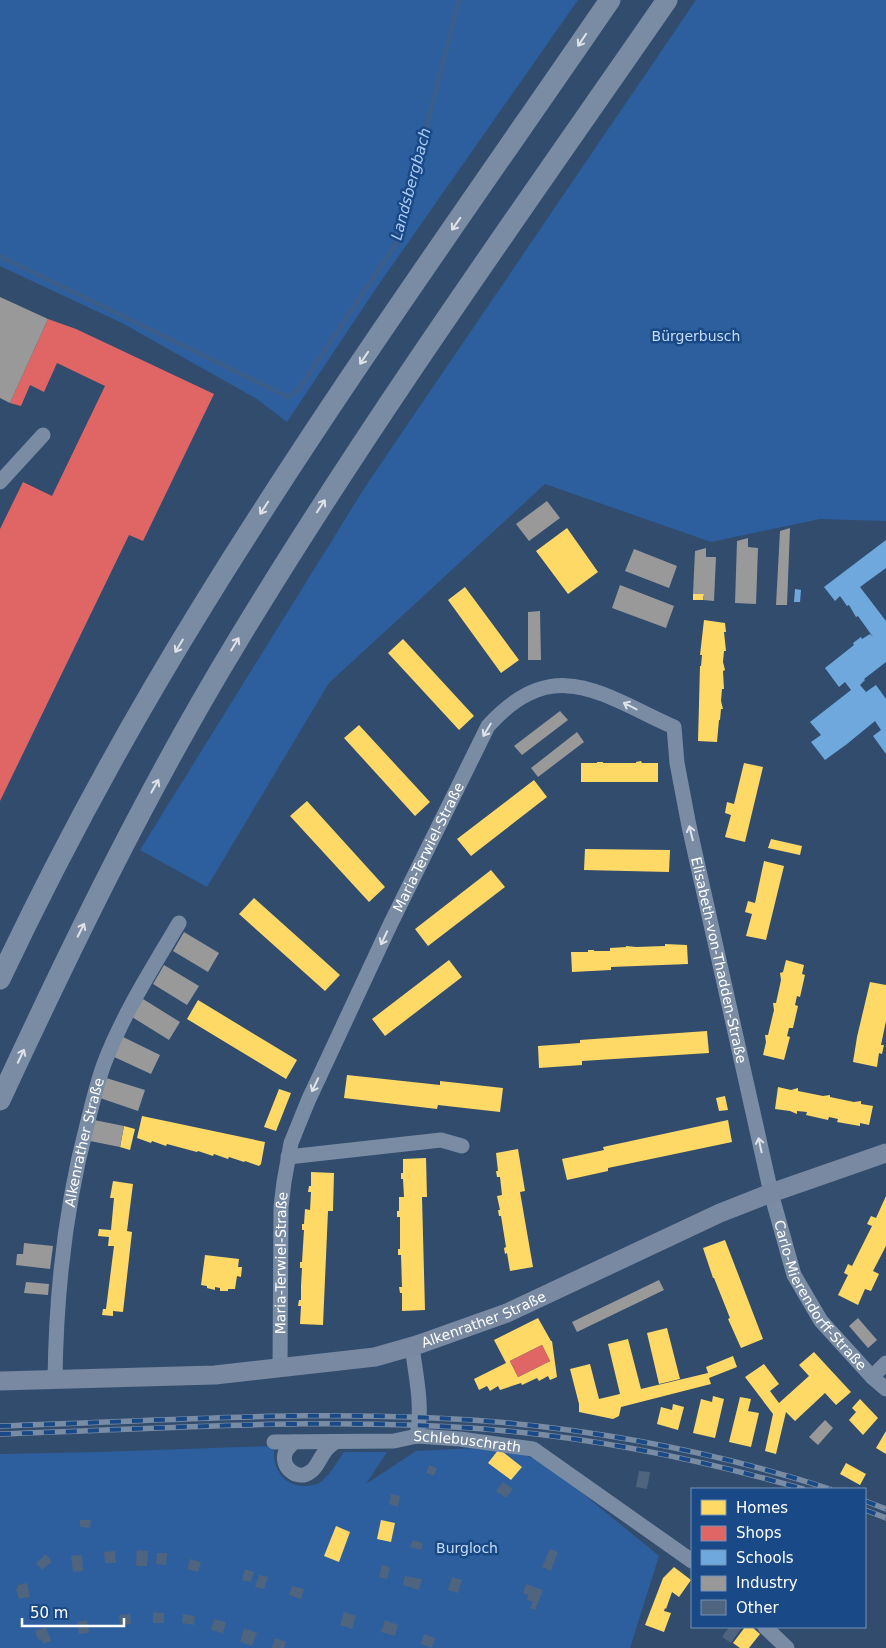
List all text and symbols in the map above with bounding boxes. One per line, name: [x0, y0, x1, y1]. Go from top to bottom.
one-way arrow: [577, 33, 587, 47]
water label: Landsbergbach: [387, 126, 435, 242]
one-way arrow: [451, 217, 461, 231]
park label: Bürgerbusch: [652, 328, 740, 344]
one-way arrow: [359, 351, 369, 365]
one-way arrow: [259, 500, 269, 514]
one-way arrow: [316, 500, 326, 514]
one-way arrow: [173, 638, 183, 652]
one-way arrow: [231, 638, 241, 652]
one-way arrow: [623, 701, 638, 710]
one-way arrow: [482, 722, 492, 736]
one-way arrow: [150, 778, 160, 793]
street label: Maria-Terwiel-Straße: [390, 780, 467, 915]
one-way arrow: [686, 825, 695, 841]
street label: Elisabeth-von-Thadden-Straße: [688, 855, 750, 1065]
one-way arrow: [76, 923, 86, 938]
one-way arrow: [378, 930, 388, 945]
one-way arrow: [16, 1049, 26, 1064]
street label: Alkenrather Straße: [62, 1076, 107, 1208]
one-way arrow: [310, 1077, 319, 1092]
one-way arrow: [755, 1138, 764, 1154]
street label: Maria-Terwiel-Straße: [272, 1191, 291, 1334]
street label: Carlo-Mierendorff-Straße: [771, 1218, 870, 1373]
street label: Alkenrather Straße: [419, 1288, 548, 1351]
street label: Schlebuschrath: [413, 1428, 522, 1455]
legend: [691, 1488, 866, 1628]
text: Homes: [736, 1499, 788, 1517]
text: Shops: [736, 1524, 782, 1542]
park label: Burgloch: [436, 1540, 498, 1556]
text: Schools: [736, 1549, 794, 1567]
text: Industry: [736, 1574, 798, 1592]
scale bar: [22, 1596, 125, 1628]
text: Other: [736, 1599, 779, 1617]
text: 50 m: [30, 1604, 68, 1622]

